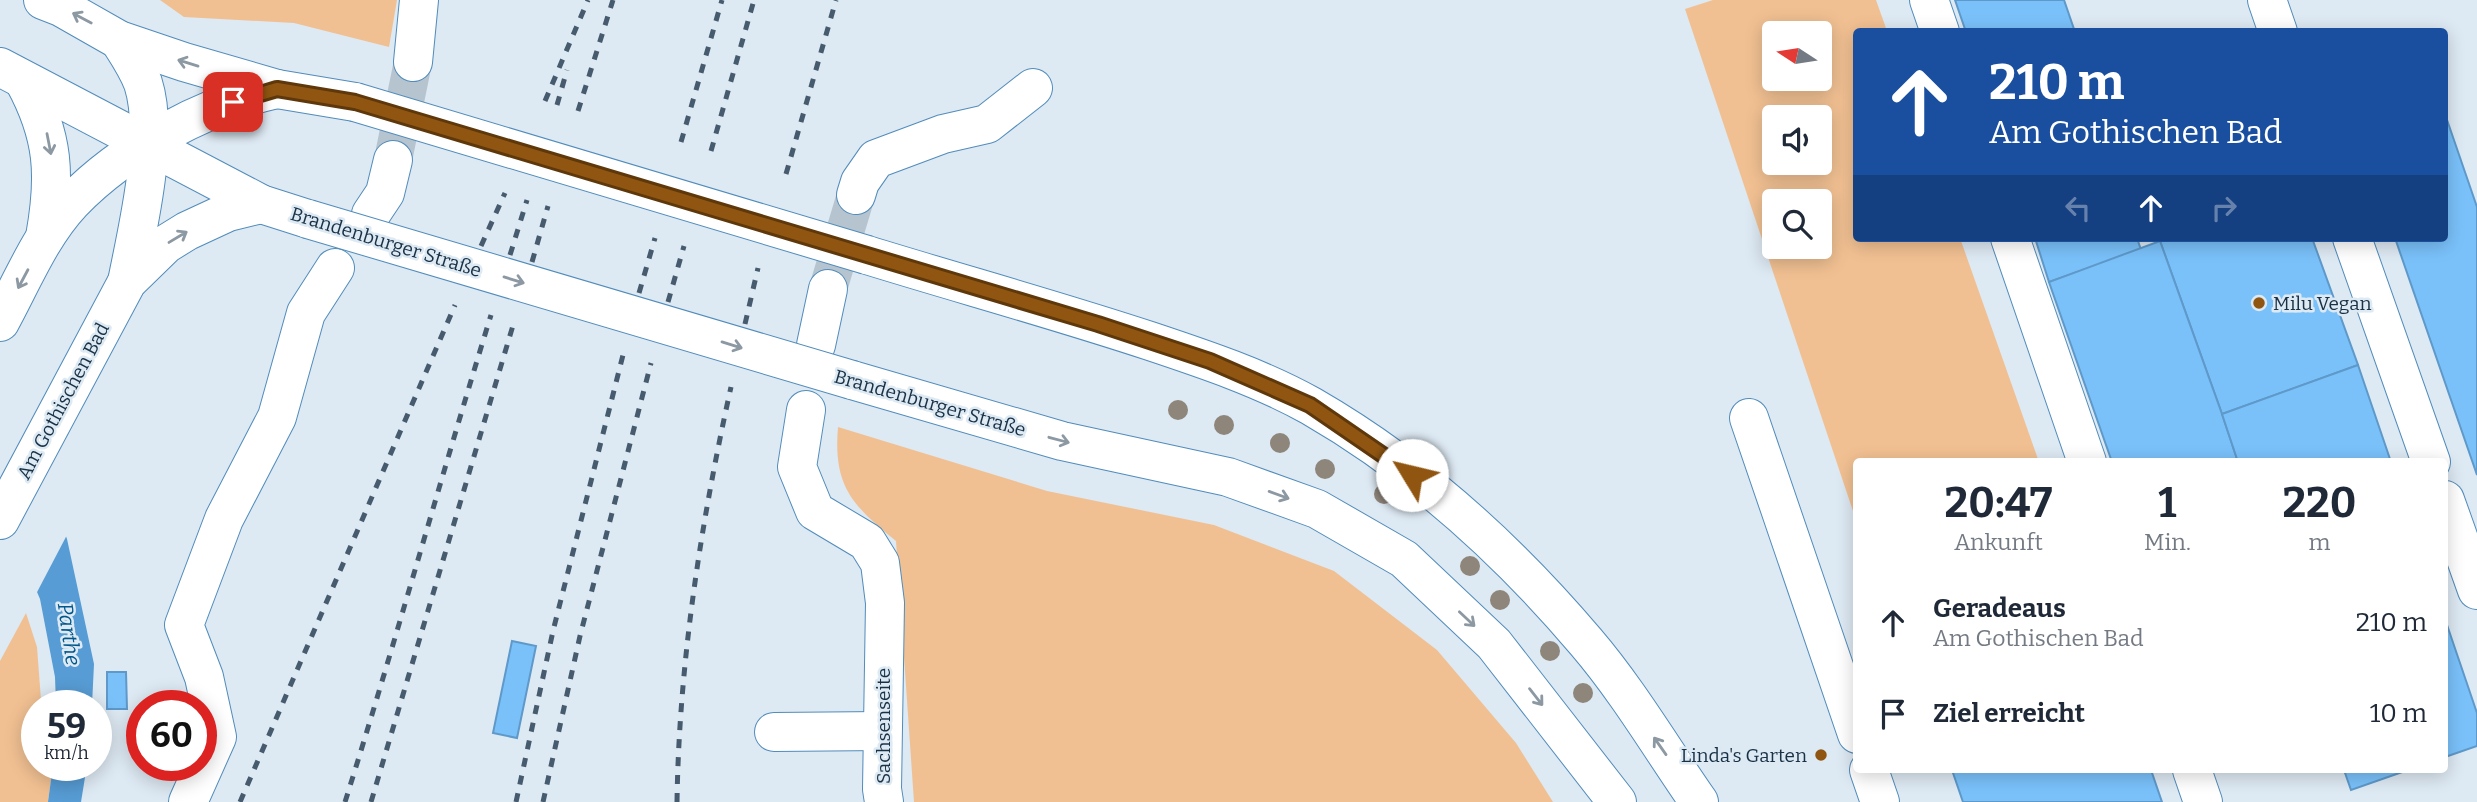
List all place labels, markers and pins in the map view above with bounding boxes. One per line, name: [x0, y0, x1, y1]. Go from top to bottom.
pin: [203, 72, 263, 132]
place label: Milu Vegan: [2273, 292, 2372, 315]
marker: Milu Vegan: [2251, 295, 2267, 311]
place label: Linda's Garten: [1681, 744, 1807, 767]
marker: Linda's Garten: [1813, 747, 1829, 763]

